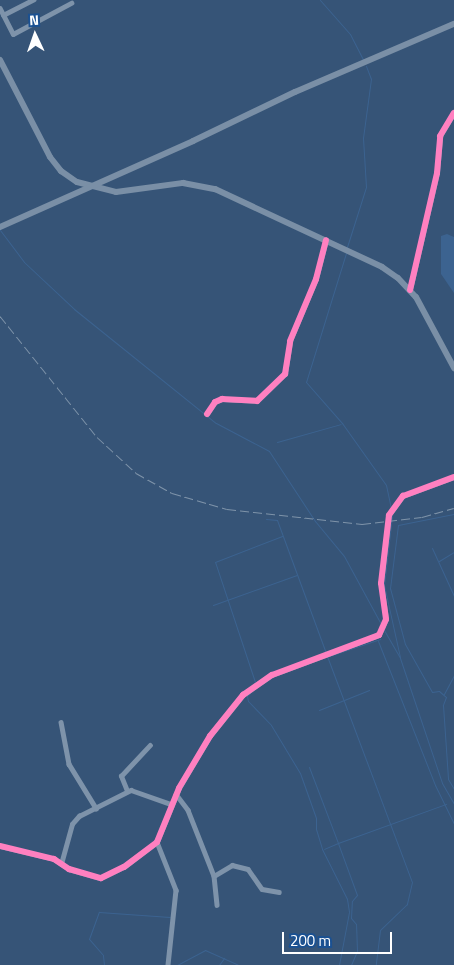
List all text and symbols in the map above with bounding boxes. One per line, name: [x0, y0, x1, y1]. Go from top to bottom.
text: N: [29, 9, 40, 30]
north arrow: [10, 10, 60, 60]
scale bar: [284, 922, 394, 954]
text: 200 m: [290, 929, 331, 952]

